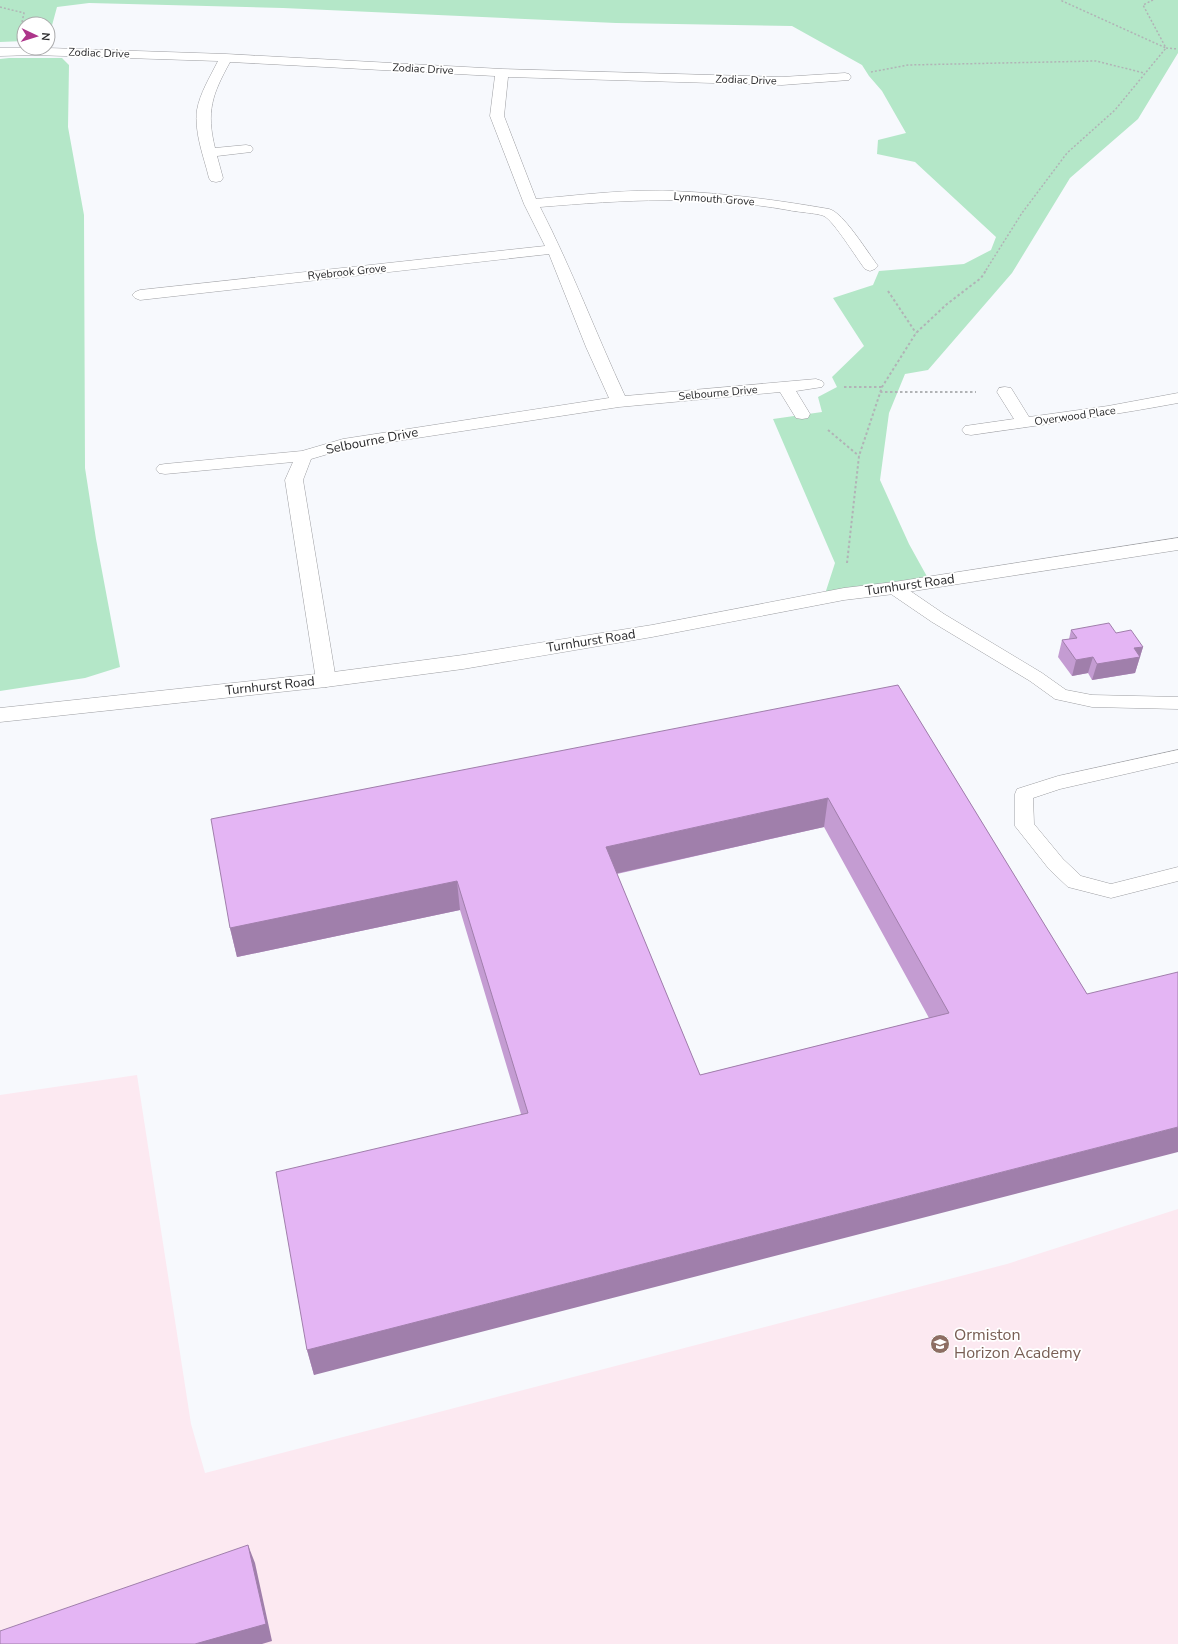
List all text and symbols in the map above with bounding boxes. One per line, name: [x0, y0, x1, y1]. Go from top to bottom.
north arrow: [16, 16, 56, 56]
text: N: [38, 32, 53, 41]
street label: Zodiac Drive: [68, 44, 130, 62]
street label: Zodiac Drive: [392, 60, 454, 78]
street label: Zodiac Drive: [715, 71, 777, 89]
street label: Lynmouth Grove: [673, 189, 755, 209]
street label: Ryebrook Grove: [307, 260, 387, 284]
street label: Selbourne Drive: [678, 382, 758, 404]
street label: Overwood Place: [1034, 403, 1117, 429]
street label: Selbourne Drive: [324, 423, 420, 459]
street label: Turnhurst Road: [864, 570, 956, 600]
street label: Turnhurst Road: [545, 625, 637, 657]
street label: Turnhurst Road: [224, 672, 316, 700]
place label: Ormiston Horizon Academy: [954, 1324, 1082, 1364]
school or university icon: Ormiston Horizon Academy: [929, 1333, 951, 1355]

